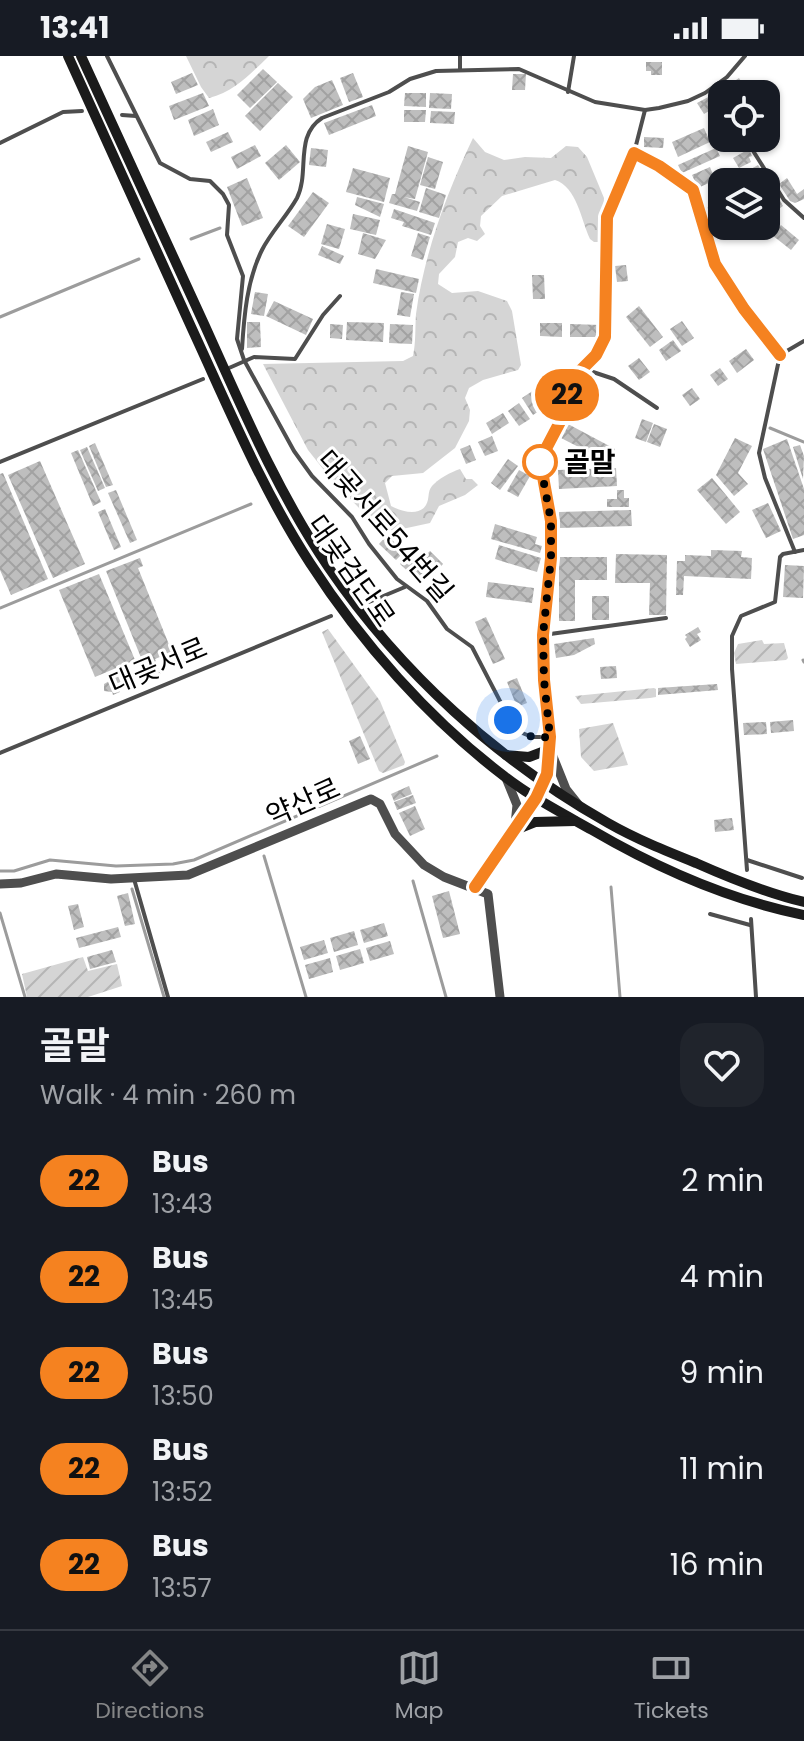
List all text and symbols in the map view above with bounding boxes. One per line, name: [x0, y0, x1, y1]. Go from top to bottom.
text: 13:41: [40, 6, 110, 49]
map controls: [708, 80, 780, 240]
button: locate: [708, 80, 780, 152]
button: layers: [708, 168, 780, 240]
line badge: 22: [531, 369, 603, 421]
text: 22: [551, 375, 583, 414]
street label: 대곶서로54번길: [308, 442, 462, 610]
place label: 골말: [564, 443, 616, 482]
marker: 골말: [523, 445, 557, 479]
street label: 대곶검단로: [298, 507, 404, 635]
street label: 대곶서로: [103, 628, 213, 704]
your location: [488, 700, 528, 740]
street label: 약산로: [260, 768, 346, 836]
text: 골말: [40, 1019, 110, 1072]
button: heart: [680, 1023, 764, 1107]
text: Walk · 4 min · 260 m: [40, 1077, 296, 1113]
text: Bus: [152, 1140, 209, 1183]
text: 2 min: [681, 1159, 764, 1202]
text: 22: [68, 1161, 100, 1200]
text: 13:43: [152, 1186, 213, 1222]
text: Bus: [152, 1236, 209, 1279]
text: 4 min: [680, 1255, 764, 1298]
text: 22: [68, 1257, 100, 1296]
text: 13:45: [152, 1282, 214, 1318]
text: Bus: [152, 1332, 209, 1375]
text: 9 min: [680, 1351, 764, 1394]
text: 22: [68, 1353, 100, 1392]
text: 13:50: [152, 1378, 214, 1414]
text: Bus: [152, 1428, 209, 1471]
text: 11 min: [679, 1447, 764, 1490]
text: 22: [68, 1449, 100, 1488]
text: 13:52: [152, 1474, 212, 1510]
text: Bus: [152, 1524, 209, 1567]
text: 16 min: [670, 1543, 764, 1586]
text: 22: [68, 1545, 100, 1584]
text: 13:57: [152, 1570, 212, 1606]
tab: Directions: [95, 1646, 204, 1727]
tab: Map: [395, 1646, 443, 1727]
tab: Tickets: [634, 1646, 709, 1727]

